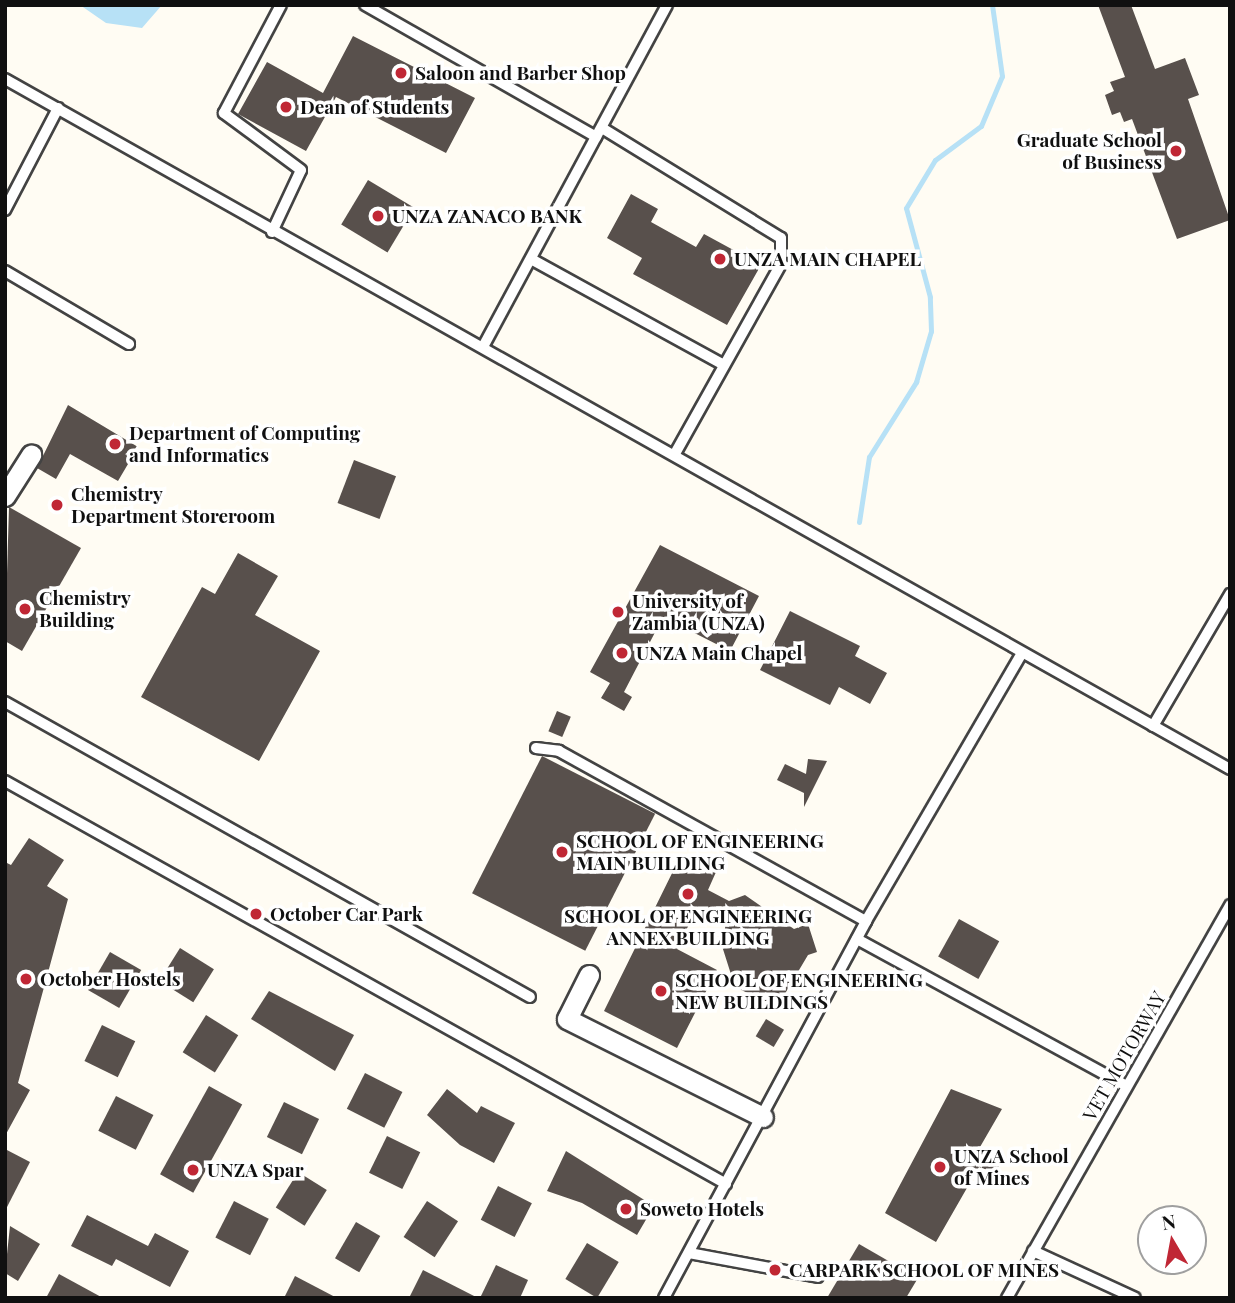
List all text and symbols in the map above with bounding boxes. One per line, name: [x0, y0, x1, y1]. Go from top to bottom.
place label: Saloon and Barber Shop: [415, 62, 626, 84]
marker: Saloon and Barber Shop: [393, 65, 409, 81]
place label: Dean of Students: [300, 96, 449, 118]
marker: Dean of Students: [278, 99, 294, 115]
place label: Graduate School of Business: [1017, 129, 1162, 173]
marker: Graduate School of Business: [1168, 143, 1184, 159]
place label: UNZA ZANACO BANK: [392, 205, 582, 227]
marker: UNZA ZANACO BANK: [370, 208, 386, 224]
place label: UNZA MAIN CHAPEL: [734, 248, 921, 270]
marker: UNZA MAIN CHAPEL: [712, 251, 728, 267]
place label: Department of Computing and Informatics: [129, 422, 360, 466]
marker: Department of Computing and Informatics: [107, 436, 123, 452]
place label: Chemistry Department Storeroom: [71, 483, 275, 527]
marker: Chemistry Department Storeroom: [49, 497, 65, 513]
place label: Chemistry Building: [39, 587, 131, 631]
place label: University of Zambia (UNZA): [632, 590, 765, 634]
marker: Chemistry Building: [17, 601, 33, 617]
marker: University of Zambia (UNZA): [610, 604, 626, 620]
place label: UNZA Main Chapel: [636, 642, 802, 664]
marker: UNZA Main Chapel: [614, 645, 630, 661]
place label: SCHOOL OF ENGINEERING MAIN BUILDING: [576, 830, 825, 874]
marker: SCHOOL OF ENGINEERING MAIN BUILDING: [554, 844, 570, 860]
marker: SCHOOL OF ENGINEERING ANNEX BUILDING: [680, 886, 696, 902]
place label: October Car Park: [270, 903, 424, 925]
place label: SCHOOL OF ENGINEERING ANNEX BUILDING: [564, 905, 812, 949]
marker: October Car Park: [248, 906, 264, 922]
place label: October Hostels: [40, 968, 181, 990]
place label: SCHOOL OF ENGINEERING NEW BUILDINGS: [675, 969, 924, 1013]
marker: October Hostels: [18, 971, 34, 987]
marker: SCHOOL OF ENGINEERING NEW BUILDINGS: [653, 983, 669, 999]
street label: VET MOTORWAY: [1078, 987, 1170, 1125]
place label: UNZA School of Mines: [954, 1145, 1069, 1189]
place label: UNZA Spar: [207, 1159, 304, 1181]
marker: UNZA School of Mines: [932, 1159, 948, 1175]
marker: UNZA Spar: [185, 1162, 201, 1178]
place label: Soweto Hotels: [640, 1198, 764, 1220]
marker: Soweto Hotels: [618, 1201, 634, 1217]
north arrow: [1137, 1205, 1207, 1275]
text: N: [1160, 1207, 1178, 1235]
place label: CARPARK SCHOOL OF MINES: [789, 1259, 1060, 1281]
marker: CARPARK SCHOOL OF MINES: [767, 1262, 783, 1278]

